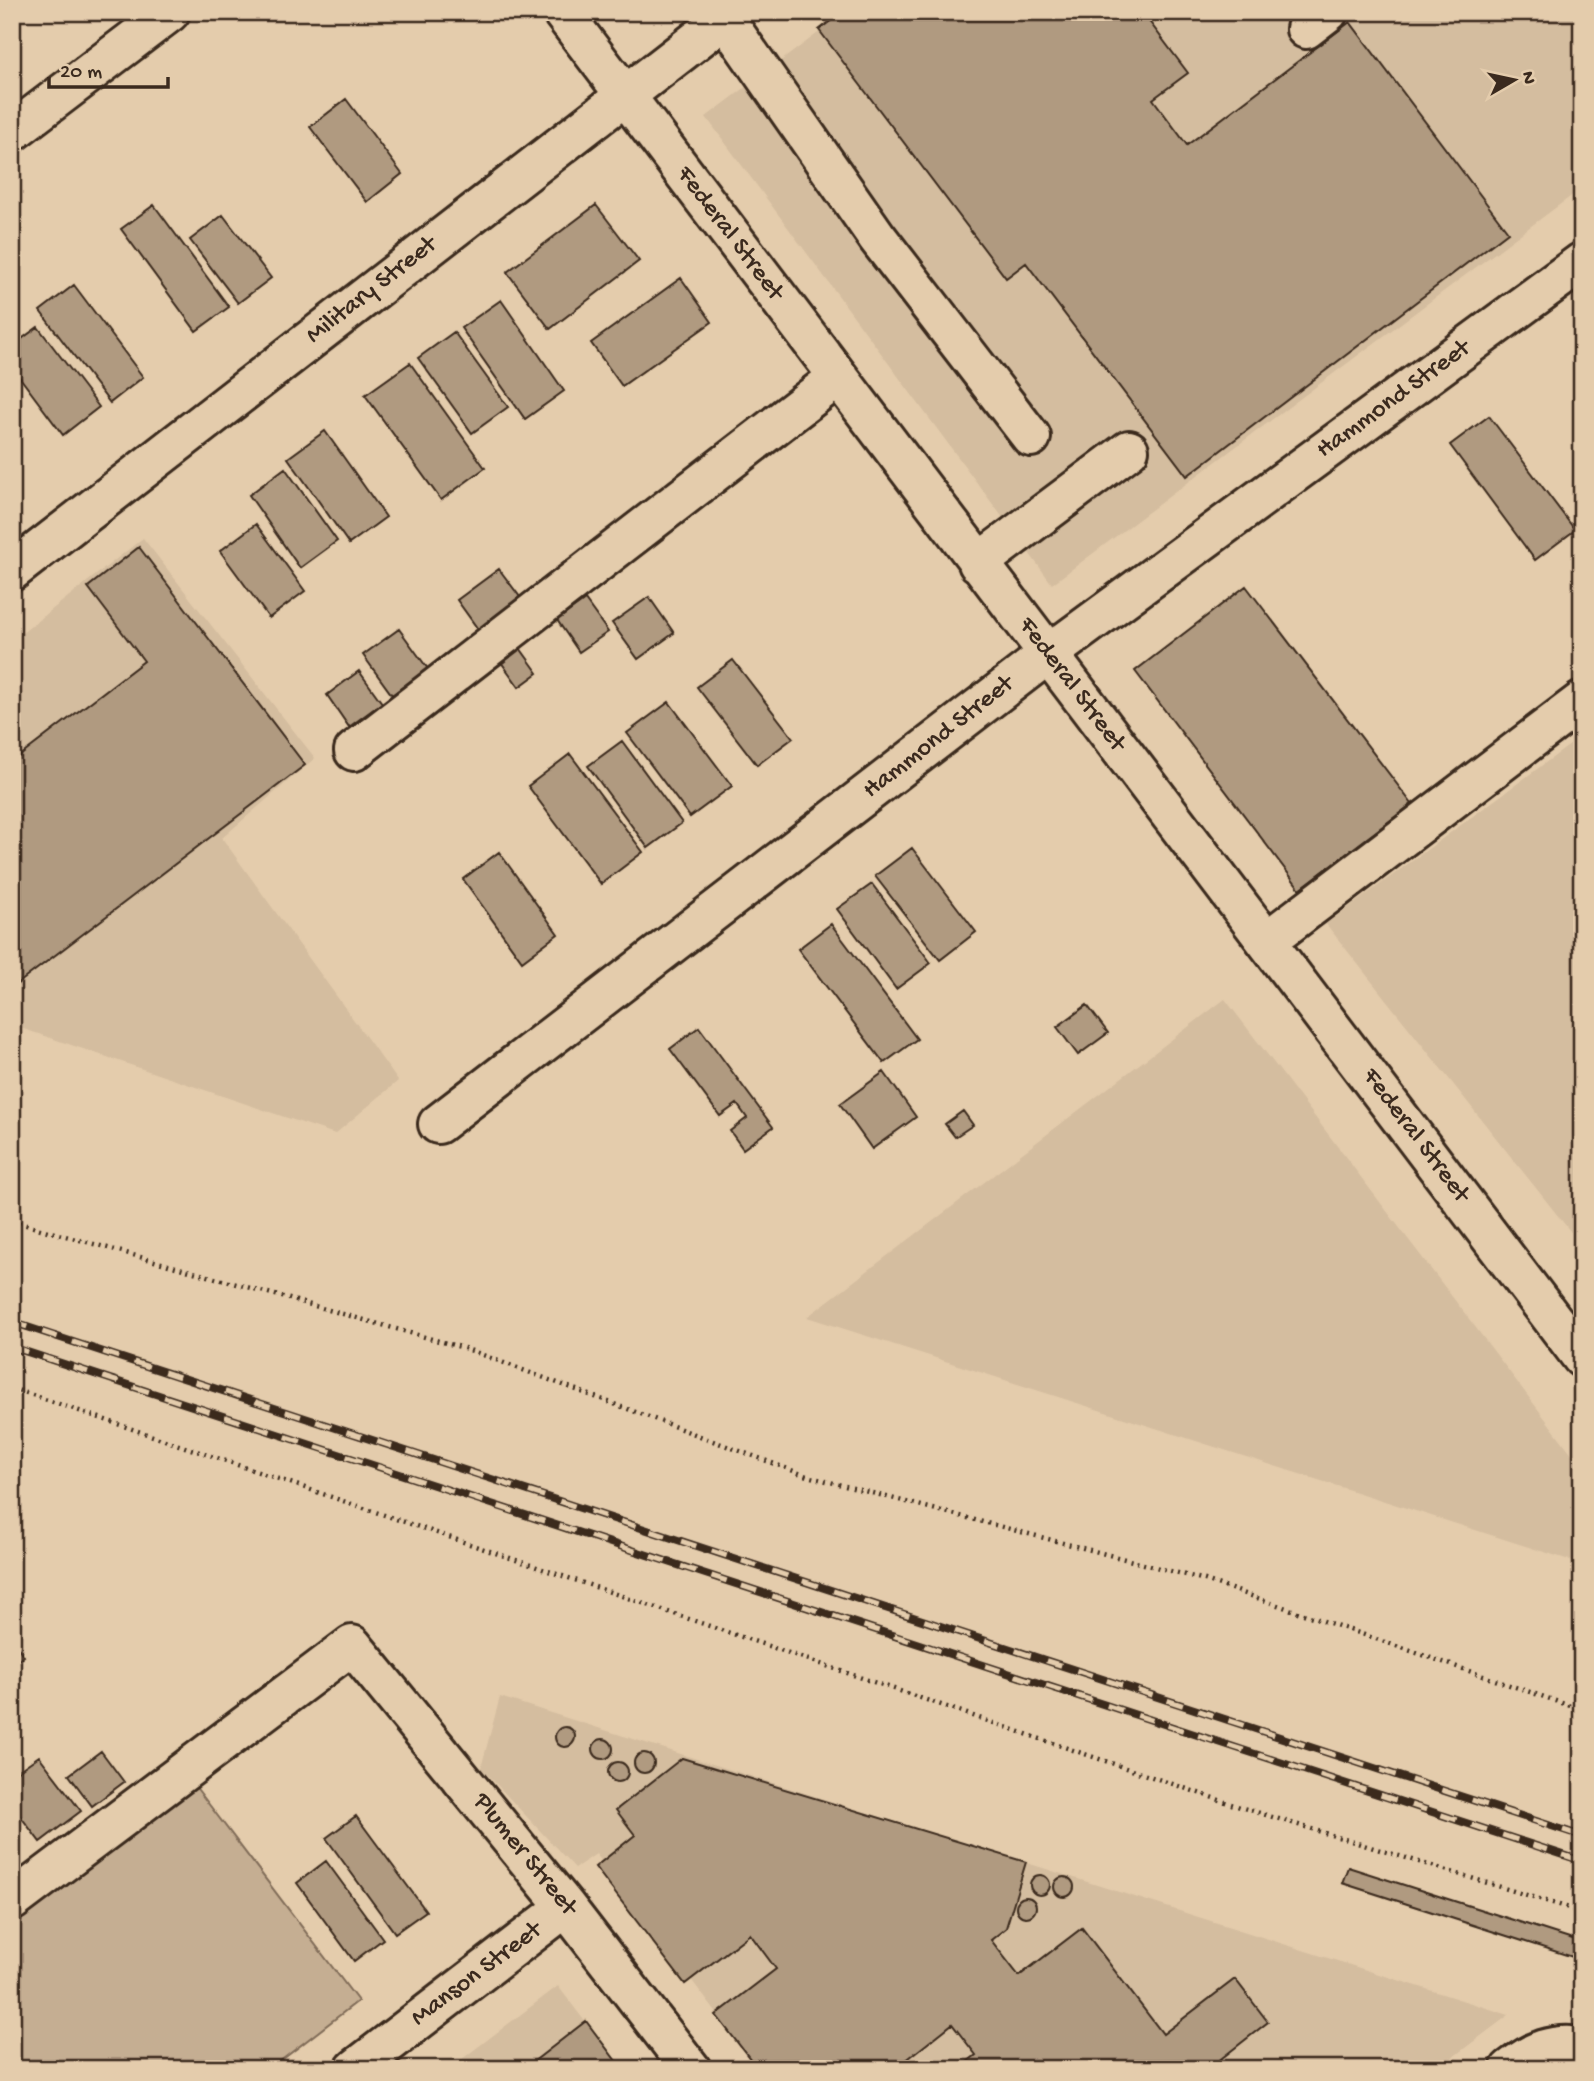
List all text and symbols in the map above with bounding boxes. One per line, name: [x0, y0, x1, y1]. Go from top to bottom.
scale bar: [49, 46, 168, 90]
north arrow: [1478, 46, 1548, 116]
text: 20 m: [60, 61, 102, 86]
text: N: [1515, 70, 1540, 86]
street label: Federal Street: [668, 160, 791, 309]
street label: Military Street: [300, 229, 446, 352]
street label: Hammond Street: [1311, 332, 1479, 466]
street label: Federal Street: [1010, 611, 1133, 760]
street label: Hammond Street: [857, 668, 1022, 806]
street label: Federal Street: [1354, 1062, 1477, 1211]
street label: Plumer Street: [464, 1787, 584, 1924]
street label: Manson Street: [405, 1914, 550, 2034]

